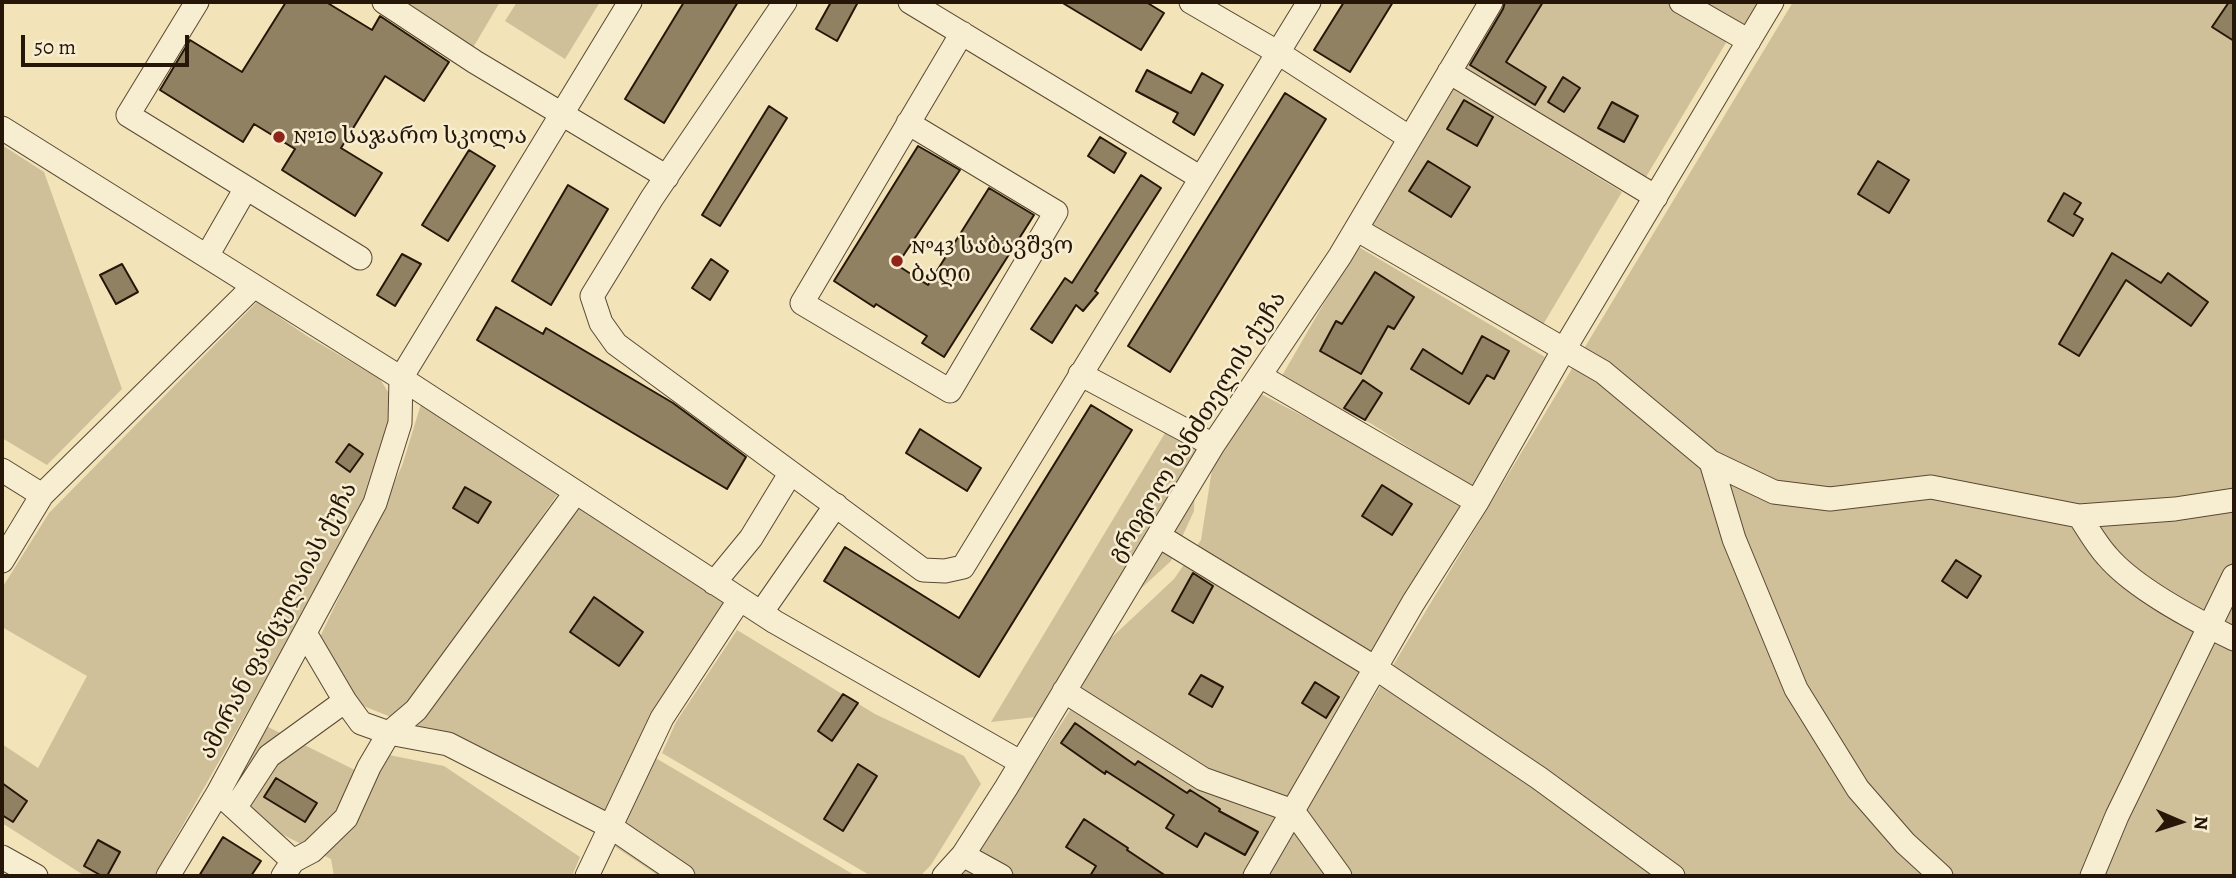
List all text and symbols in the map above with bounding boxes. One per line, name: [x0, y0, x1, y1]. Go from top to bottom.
scale bar: [24, 21, 192, 65]
text: 50 m: [34, 33, 76, 61]
place label: №10 საჯარო სკოლა: [293, 123, 527, 151]
marker: №10 საჯარო სკოლა: [271, 129, 287, 145]
place label: №43 საბავშვო ბაღი: [911, 233, 1073, 289]
marker: №43 საბავშვო ბაღი: [889, 253, 905, 269]
street label: გრიგოლ ხანძთელის ქუჩა: [1103, 286, 1293, 568]
street label: ამირან ფანცულაიას ქუჩა: [194, 478, 364, 764]
north arrow: [2145, 787, 2215, 857]
text: N: [2188, 816, 2214, 831]

